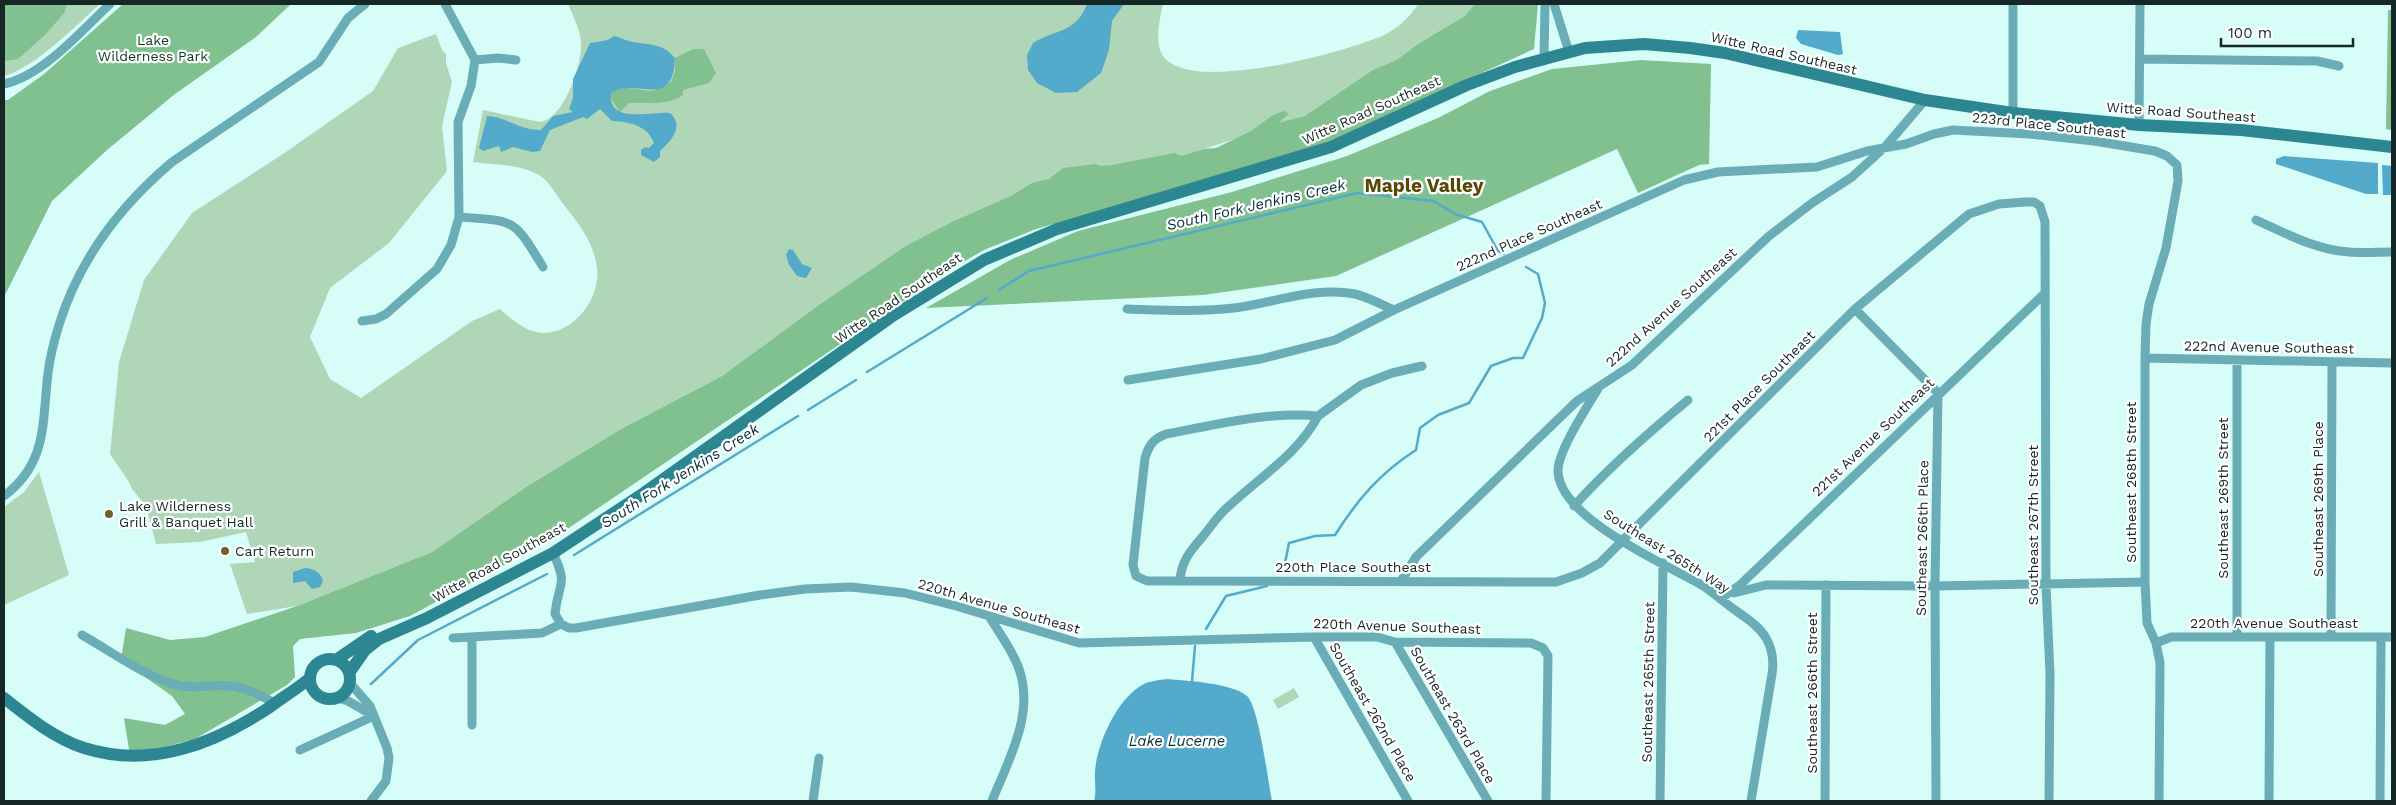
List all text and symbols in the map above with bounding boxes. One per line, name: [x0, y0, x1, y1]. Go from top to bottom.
scale bar: [2221, 15, 2354, 47]
text: 100 m: [2228, 24, 2272, 42]
street label: Witte Road Southeast: [1709, 28, 1859, 78]
park label: Lake Wilderness Park: [98, 32, 208, 64]
street label: Witte Road Southeast: [1299, 72, 1443, 148]
street label: Witte Road Southeast: [2106, 99, 2256, 125]
street label: 223rd Place Southeast: [1971, 109, 2127, 141]
district label: Maple Valley: [1365, 174, 1484, 197]
water label: South Fork Jenkins Creek: [1165, 175, 1348, 234]
street label: 222nd Place Southeast: [1454, 196, 1605, 274]
street label: 222nd Avenue Southeast: [1602, 244, 1740, 370]
street label: Witte Road Southeast: [832, 249, 965, 346]
street label: 221st Place Southeast: [1700, 327, 1818, 445]
street label: 222nd Avenue Southeast: [2184, 338, 2354, 356]
street label: 221st Avenue Southeast: [1809, 374, 1937, 499]
street label: Southeast 268th Street: [2123, 401, 2139, 563]
street label: Southeast 269th Street: [2215, 417, 2231, 579]
water label: South Fork Jenkins Creek: [598, 419, 763, 532]
street label: Southeast 269th Place: [2310, 421, 2326, 577]
street label: Southeast 267th Street: [2025, 445, 2041, 605]
street label: Southeast 266th Place: [1913, 460, 1931, 616]
place label: Lake Wilderness Grill & Banquet Hall: [119, 498, 254, 530]
street label: Southeast 265th Way: [1601, 506, 1734, 597]
marker: Lake Wilderness Grill & Banquet Hall: [103, 508, 115, 520]
street label: Witte Road Southeast: [430, 519, 568, 605]
place label: Cart Return: [235, 543, 314, 559]
marker: Cart Return: [219, 545, 231, 557]
street label: 220th Place Southeast: [1275, 559, 1431, 575]
street label: 220th Avenue Southeast: [916, 575, 1082, 637]
street label: Southeast 265th Street: [1639, 601, 1657, 763]
street label: Southeast 266th Street: [1804, 612, 1820, 774]
street label: 220th Avenue Southeast: [1313, 615, 1481, 637]
street label: 220th Avenue Southeast: [2190, 615, 2358, 631]
street label: Southeast 262nd Place: [1326, 639, 1420, 785]
street label: Southeast 263rd Place: [1407, 644, 1499, 786]
water label: Lake Lucerne: [1129, 732, 1225, 750]

